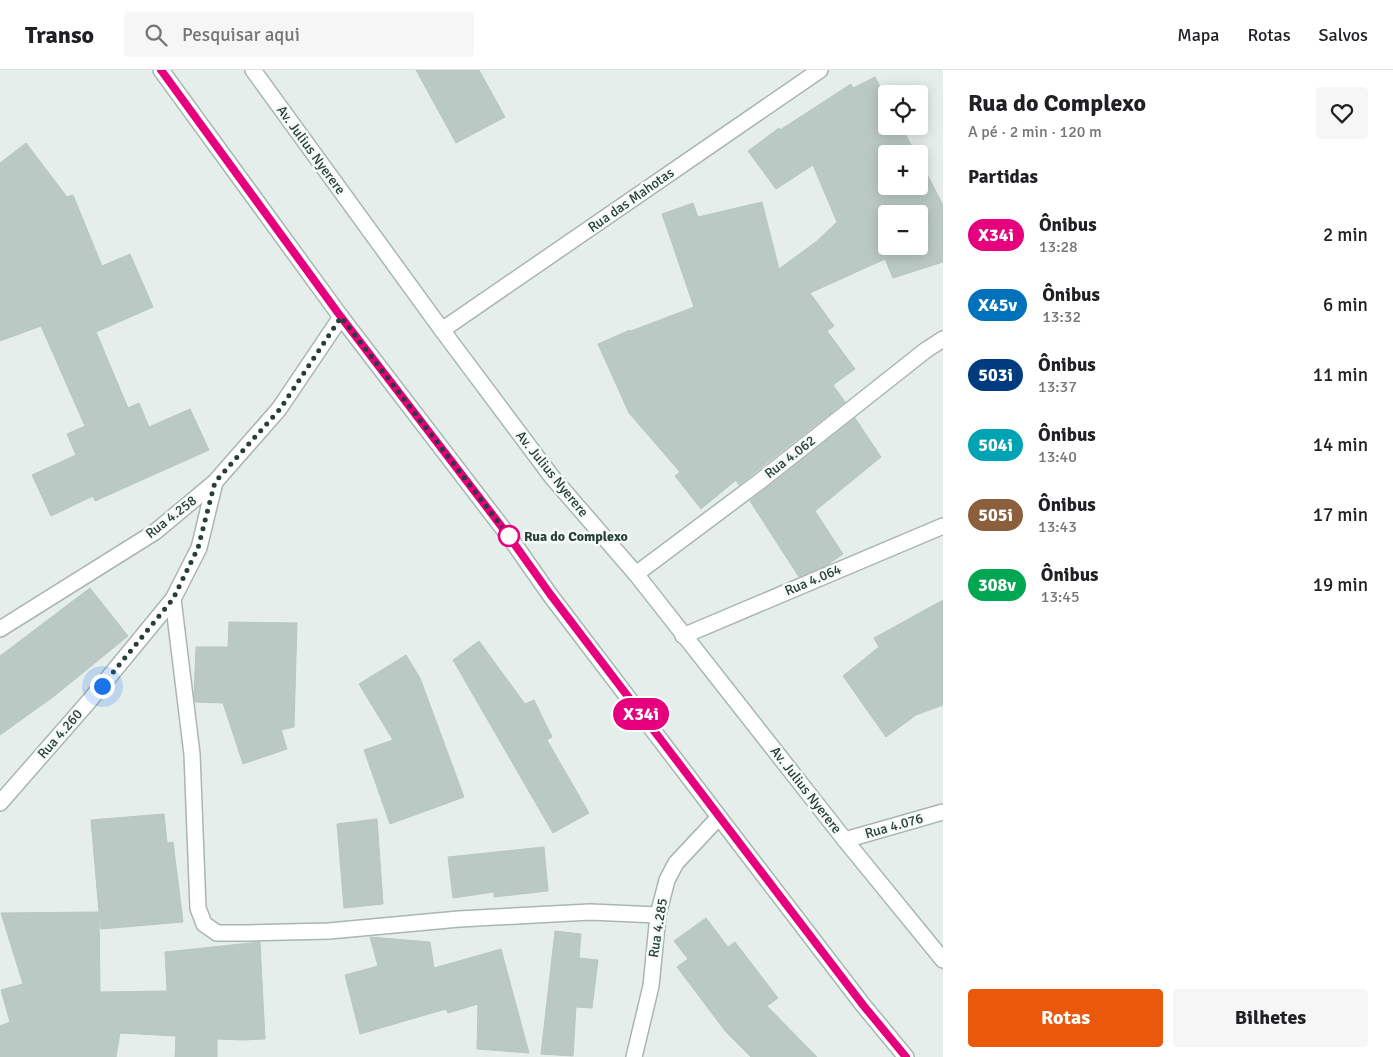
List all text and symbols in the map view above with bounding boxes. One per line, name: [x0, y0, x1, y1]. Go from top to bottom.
search box: [124, 12, 474, 57]
text: Transo: [25, 20, 94, 50]
icon: search: [142, 21, 170, 49]
text: Pesquisar aqui: [182, 23, 300, 47]
text: Mapa: [1177, 24, 1220, 46]
text: Rotas: [1248, 24, 1291, 46]
text: Salvos: [1319, 24, 1368, 46]
map controls: [878, 85, 928, 255]
button: locate: [878, 85, 928, 135]
button: heart: [1316, 87, 1368, 139]
text: Rua do Complexo: [968, 88, 1146, 118]
street label: Av. Julius Nyerere: [273, 102, 349, 198]
text: A pé · 2 min · 120 m: [968, 122, 1102, 142]
button: +: [878, 145, 928, 195]
street label: Rua das Mahotas: [585, 164, 677, 236]
text: Partidas: [968, 165, 1038, 189]
button: −: [878, 205, 928, 255]
text: Ônibus: [1039, 213, 1097, 237]
text: 2 min: [1323, 223, 1368, 247]
text: X34i: [978, 224, 1014, 246]
text: 13:28: [1039, 237, 1078, 257]
text: Ônibus: [1042, 283, 1100, 307]
text: 6 min: [1323, 293, 1368, 317]
text: X45v: [978, 294, 1017, 316]
text: 13:32: [1042, 307, 1081, 327]
text: Ônibus: [1038, 353, 1096, 377]
text: 11 min: [1313, 363, 1368, 387]
text: 503i: [978, 364, 1013, 386]
text: 13:37: [1038, 377, 1077, 397]
text: Ônibus: [1038, 423, 1096, 447]
street label: Av. Julius Nyerere: [512, 427, 592, 521]
street label: Rua 4.062: [761, 432, 819, 482]
text: 14 min: [1313, 433, 1368, 457]
text: 504i: [978, 434, 1013, 456]
text: 13:40: [1038, 447, 1077, 467]
street label: Rua 4.258: [142, 492, 200, 542]
text: Ônibus: [1038, 493, 1096, 517]
text: 17 min: [1313, 503, 1368, 527]
text: 505i: [978, 504, 1013, 526]
text: 13:43: [1038, 517, 1077, 537]
marker: Rua do Complexo: [498, 525, 520, 547]
place label: Rua do Complexo: [524, 528, 628, 545]
street label: Rua 4.064: [782, 560, 844, 600]
text: Ônibus: [1041, 563, 1099, 587]
text: 19 min: [1313, 573, 1368, 597]
text: 308v: [978, 574, 1016, 596]
text: 13:45: [1041, 587, 1080, 607]
your location: [90, 674, 115, 699]
line badge: X34i: [606, 698, 676, 730]
text: X34i: [623, 703, 659, 725]
street label: Rua 4.260: [34, 706, 86, 762]
street label: Av. Julius Nyerere: [767, 743, 845, 837]
street label: Rua 4.076: [863, 810, 925, 842]
street label: Rua 4.285: [645, 897, 671, 959]
button: Rotas: [968, 989, 1163, 1047]
button: Bilhetes: [1173, 989, 1368, 1047]

